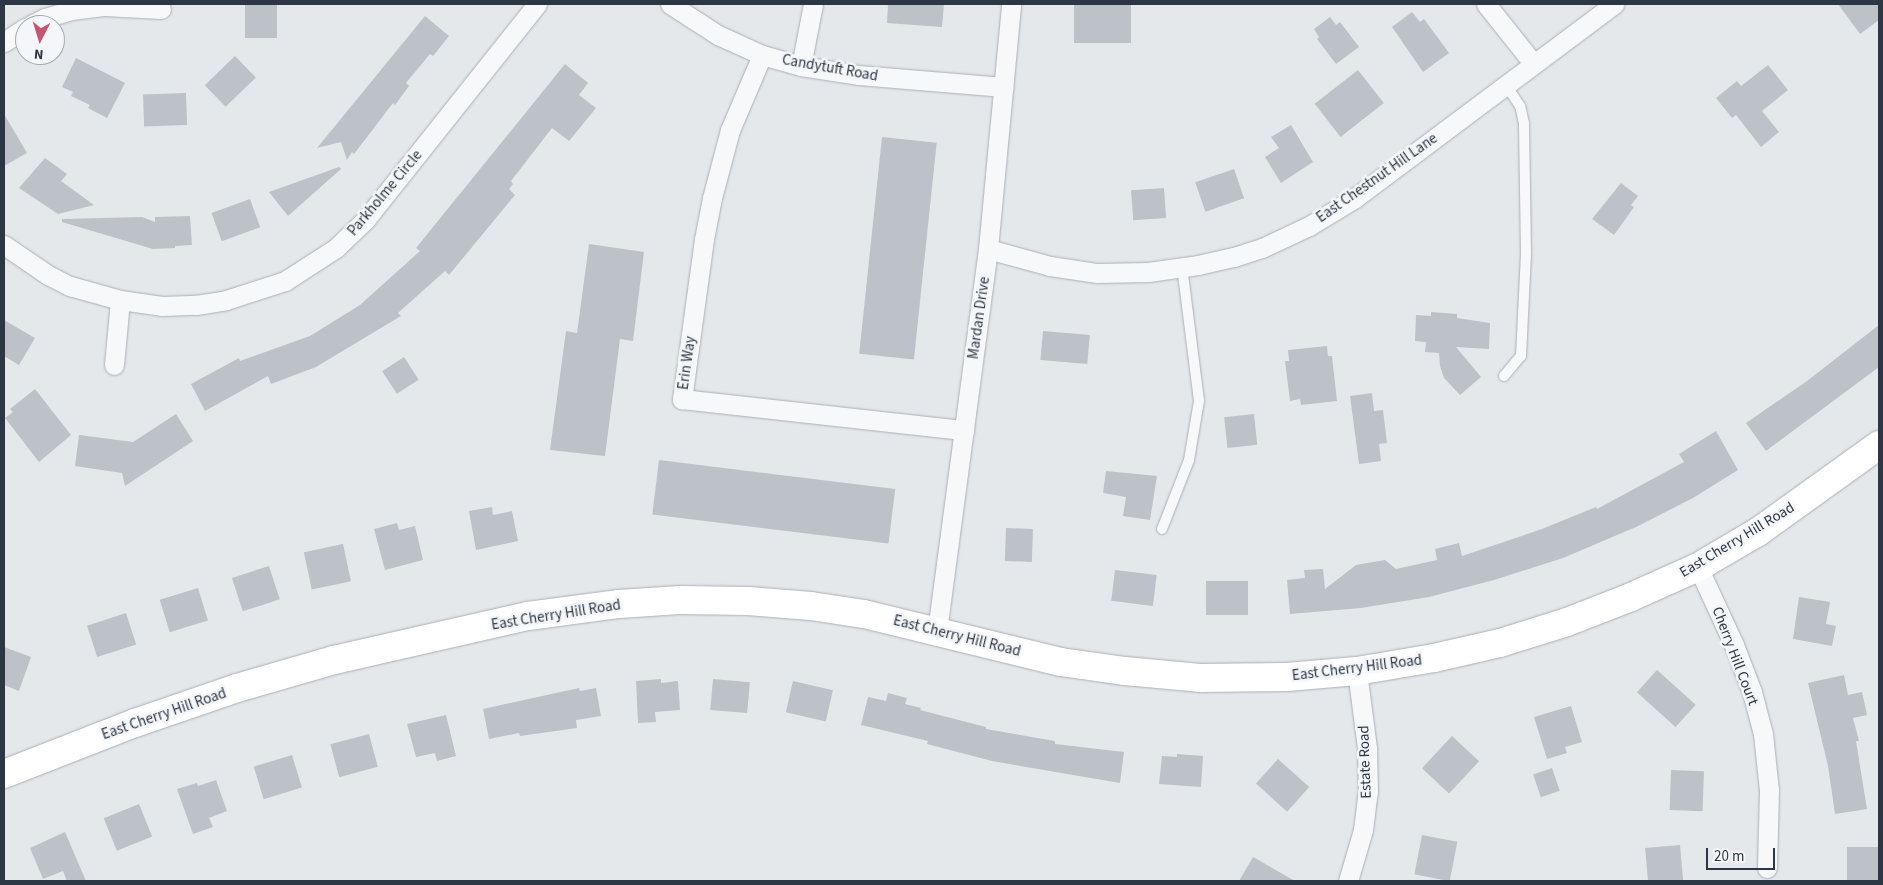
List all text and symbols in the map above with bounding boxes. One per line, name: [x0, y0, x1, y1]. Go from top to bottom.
north arrow: [15, 15, 65, 65]
text: N: [33, 44, 44, 64]
street label: Candytuft Road: [781, 51, 879, 85]
street label: East Chestnut Hill Lane: [1313, 129, 1441, 227]
street label: Parkholme Circle: [344, 146, 426, 240]
street label: Mardan Drive: [964, 276, 994, 360]
street label: Erin Way: [674, 335, 700, 391]
street label: East Cherry Hill Road: [1676, 499, 1798, 581]
street label: East Cherry Hill Road: [490, 596, 622, 634]
street label: Cherry Hill Court: [1708, 604, 1762, 708]
street label: East Cherry Hill Road: [891, 611, 1023, 661]
street label: East Cherry Hill Road: [1291, 651, 1423, 685]
street label: East Cherry Hill Road: [99, 684, 229, 744]
street label: Estate Road: [1355, 725, 1375, 799]
scale bar: [1708, 838, 1777, 870]
text: 20 m: [1714, 846, 1744, 867]

